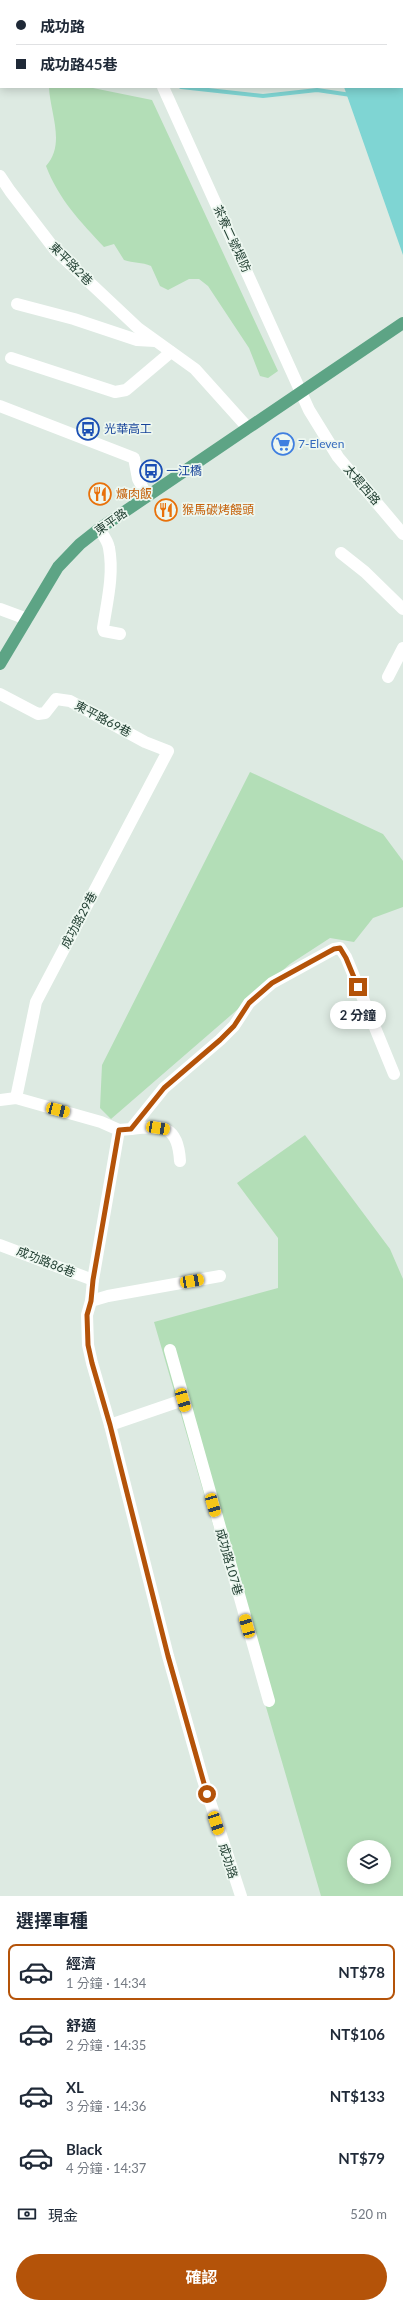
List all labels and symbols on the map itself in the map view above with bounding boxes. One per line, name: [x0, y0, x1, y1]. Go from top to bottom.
street label: 茶寮二號堤防: [210, 203, 254, 275]
street label: 東平路2巷: [47, 239, 96, 288]
bus stop icon: 光華高工: [75, 416, 101, 442]
place label: 光華高工: [104, 421, 152, 436]
supermarket icon: 7-Eleven: [270, 431, 296, 457]
place label: 7-Eleven: [298, 436, 344, 451]
bus stop icon: 一江橋: [138, 458, 164, 484]
street label: 太堤西路: [341, 462, 384, 508]
place label: 一江橋: [166, 463, 202, 478]
restaurant icon: 爌肉飯: [87, 481, 113, 507]
place label: 爌肉飯: [116, 486, 152, 501]
restaurant icon: 猴馬碳烤饅頭: [153, 497, 179, 523]
place label: 猴馬碳烤饅頭: [182, 502, 254, 517]
street label: 東平路: [92, 505, 130, 538]
street label: 東平路69巷: [72, 697, 134, 740]
street label: 成功路29巷: [57, 889, 100, 951]
route end: [349, 978, 367, 996]
callout: 2 分鐘: [330, 1001, 386, 1029]
car: [45, 1101, 71, 1119]
car: [145, 1120, 171, 1136]
street label: 成功路86巷: [15, 1243, 78, 1280]
car: [179, 1273, 205, 1289]
car: [174, 1387, 192, 1413]
car: [204, 1492, 222, 1518]
street label: 成功路107巷: [213, 1527, 246, 1597]
car: [238, 1613, 256, 1639]
route start: [198, 1785, 216, 1803]
car: [207, 1810, 225, 1836]
street label: 成功路: [216, 1841, 241, 1880]

